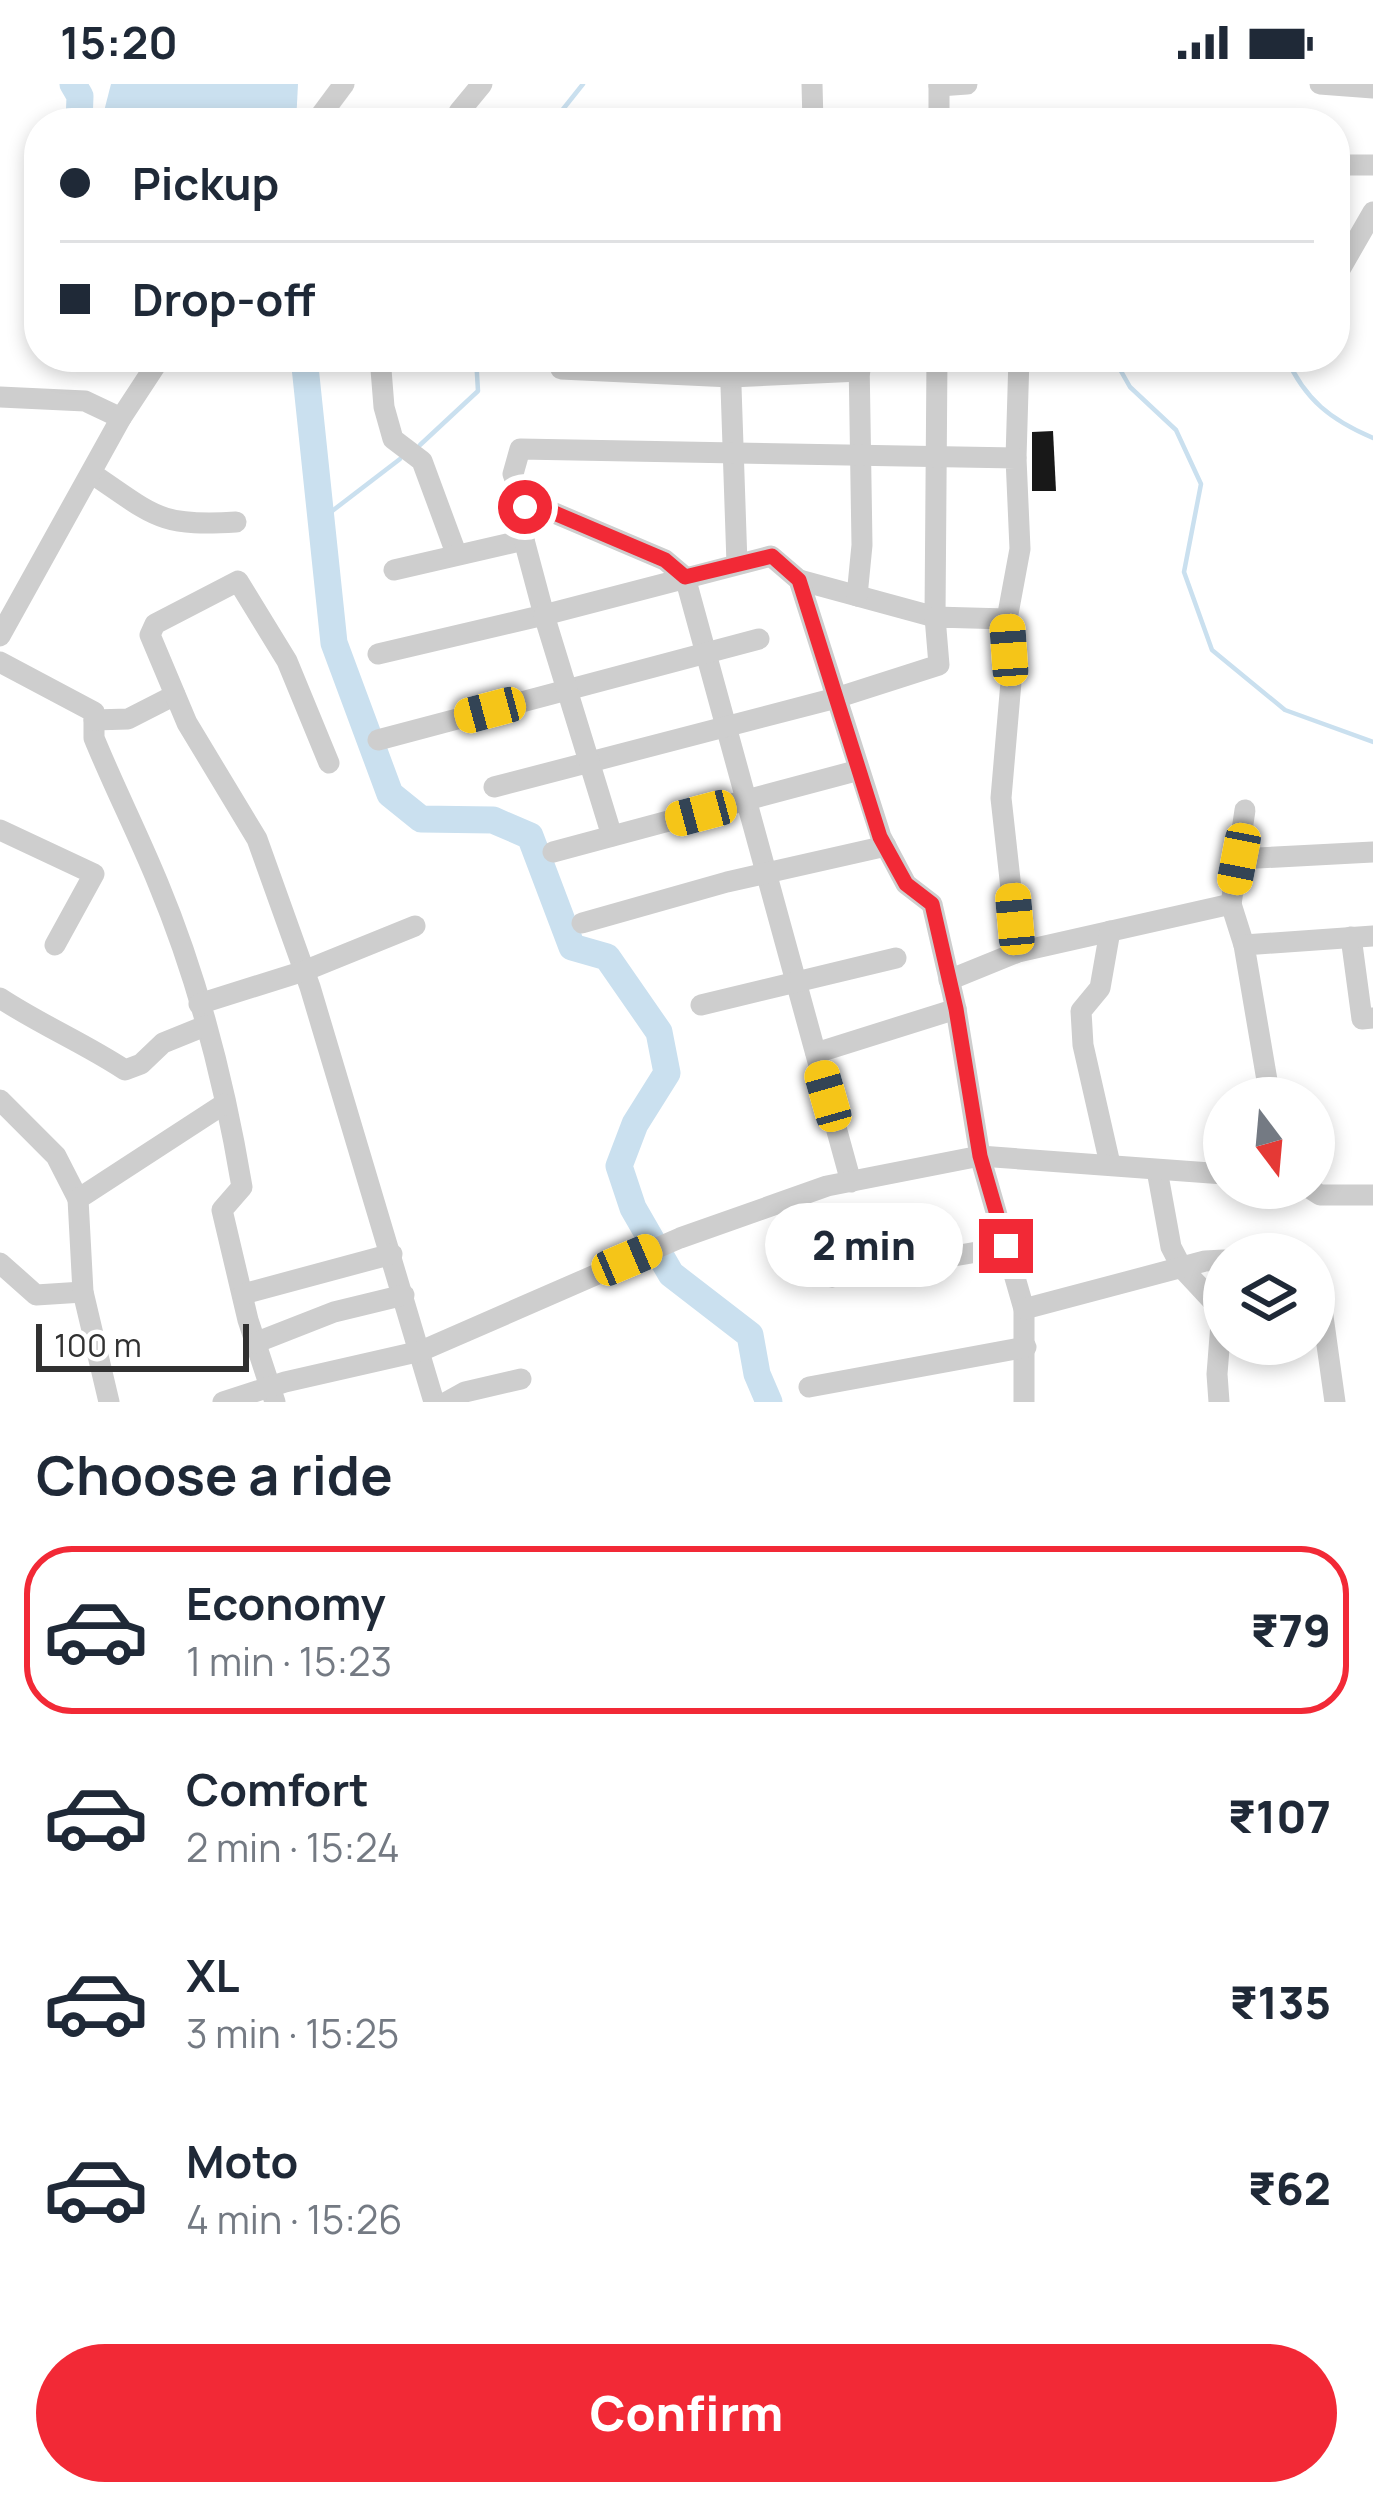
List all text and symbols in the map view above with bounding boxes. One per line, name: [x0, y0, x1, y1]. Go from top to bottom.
text: 15:20: [60, 11, 178, 73]
text: Pickup: [132, 152, 279, 214]
text: Drop-off: [132, 268, 315, 330]
route start: [498, 480, 552, 534]
car: [989, 613, 1029, 687]
car: [451, 683, 529, 737]
car: [662, 786, 740, 840]
car: [1214, 820, 1264, 898]
car: [994, 882, 1036, 956]
car: [801, 1056, 855, 1136]
north arrow: [1203, 1077, 1335, 1209]
map controls: [1203, 1077, 1335, 1365]
callout: 2 min: [766, 1204, 964, 1288]
text: 2 min: [812, 1218, 916, 1272]
route end: [979, 1219, 1033, 1273]
car: [587, 1229, 667, 1291]
button: layers: [1203, 1233, 1335, 1365]
scale bar: [36, 1318, 249, 1371]
text: 100 m: [54, 1322, 142, 1367]
text: Choose a ride: [36, 1437, 393, 1511]
text: Economy: [186, 1572, 386, 1634]
icon: car: [42, 1576, 150, 1684]
text: ₹79: [1250, 1599, 1331, 1661]
text: 1 min · 15:23: [186, 1634, 392, 1688]
text: Comfort: [186, 1758, 369, 1820]
icon: car: [42, 1762, 150, 1870]
text: ₹107: [1228, 1785, 1331, 1847]
text: 2 min · 15:24: [186, 1820, 400, 1874]
text: XL: [186, 1944, 240, 2006]
icon: car: [42, 1948, 150, 2056]
text: ₹135: [1229, 1971, 1331, 2033]
text: 3 min · 15:25: [186, 2006, 399, 2060]
text: Moto: [186, 2130, 298, 2192]
icon: car: [42, 2134, 150, 2242]
text: ₹62: [1248, 2157, 1331, 2219]
text: 4 min · 15:26: [186, 2192, 402, 2246]
button: Confirm: [36, 2344, 1337, 2482]

